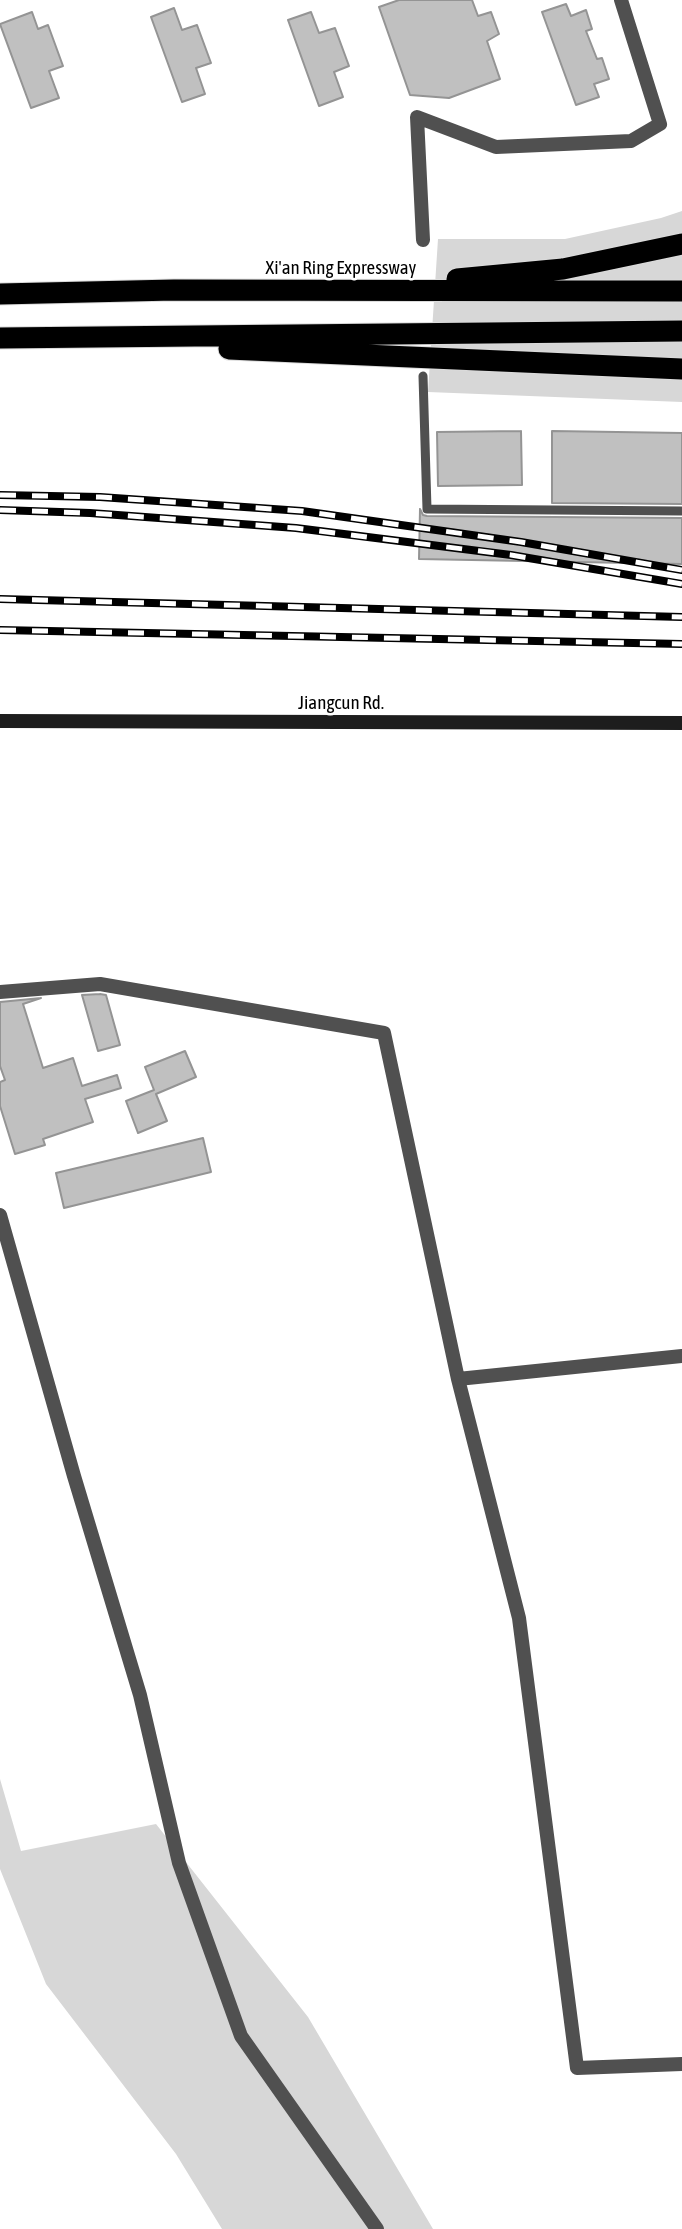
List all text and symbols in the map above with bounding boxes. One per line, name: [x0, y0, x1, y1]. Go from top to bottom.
street label: Xi'an Ring Expressway: [266, 257, 416, 279]
street label: Jiangcun Rd.: [298, 692, 384, 714]

